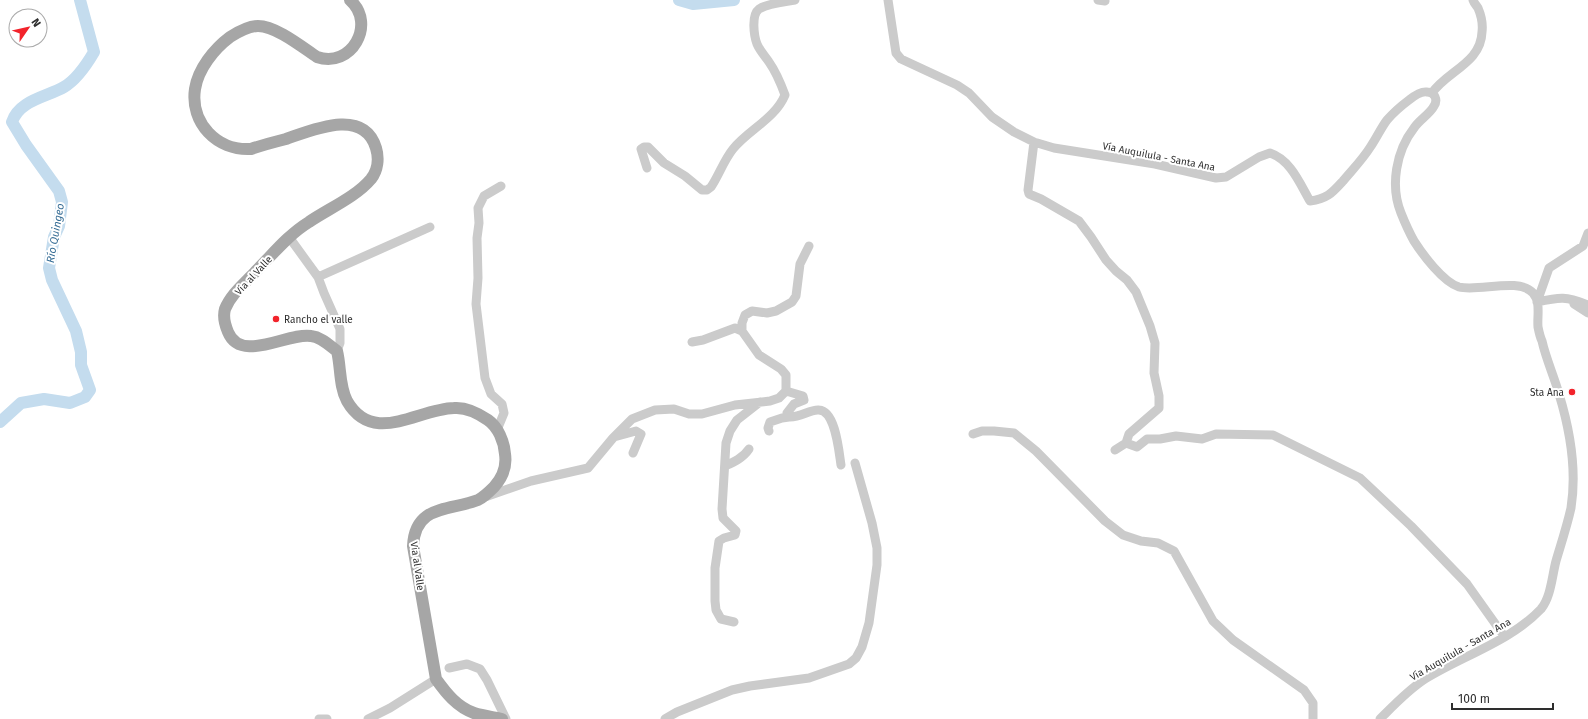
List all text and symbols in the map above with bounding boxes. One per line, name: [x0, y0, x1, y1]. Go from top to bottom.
north arrow: [8, 8, 48, 48]
text: N: [28, 16, 43, 29]
street label: Vía Auquilula - Santa Ana: [1101, 139, 1216, 174]
water label: Río Quingeo: [44, 202, 67, 264]
street label: Via al Valle: [233, 254, 275, 298]
marker: Rancho el valle: [271, 314, 281, 324]
place label: Rancho el valle: [284, 314, 353, 326]
place label: Sta Ana: [1530, 387, 1564, 399]
marker: Sta Ana: [1567, 387, 1577, 397]
street label: Via al Valle: [408, 541, 426, 591]
street label: Vía Auquilula - Santa Ana: [1407, 615, 1513, 684]
scale bar: [1452, 685, 1553, 711]
text: 100 m: [1458, 692, 1490, 706]

